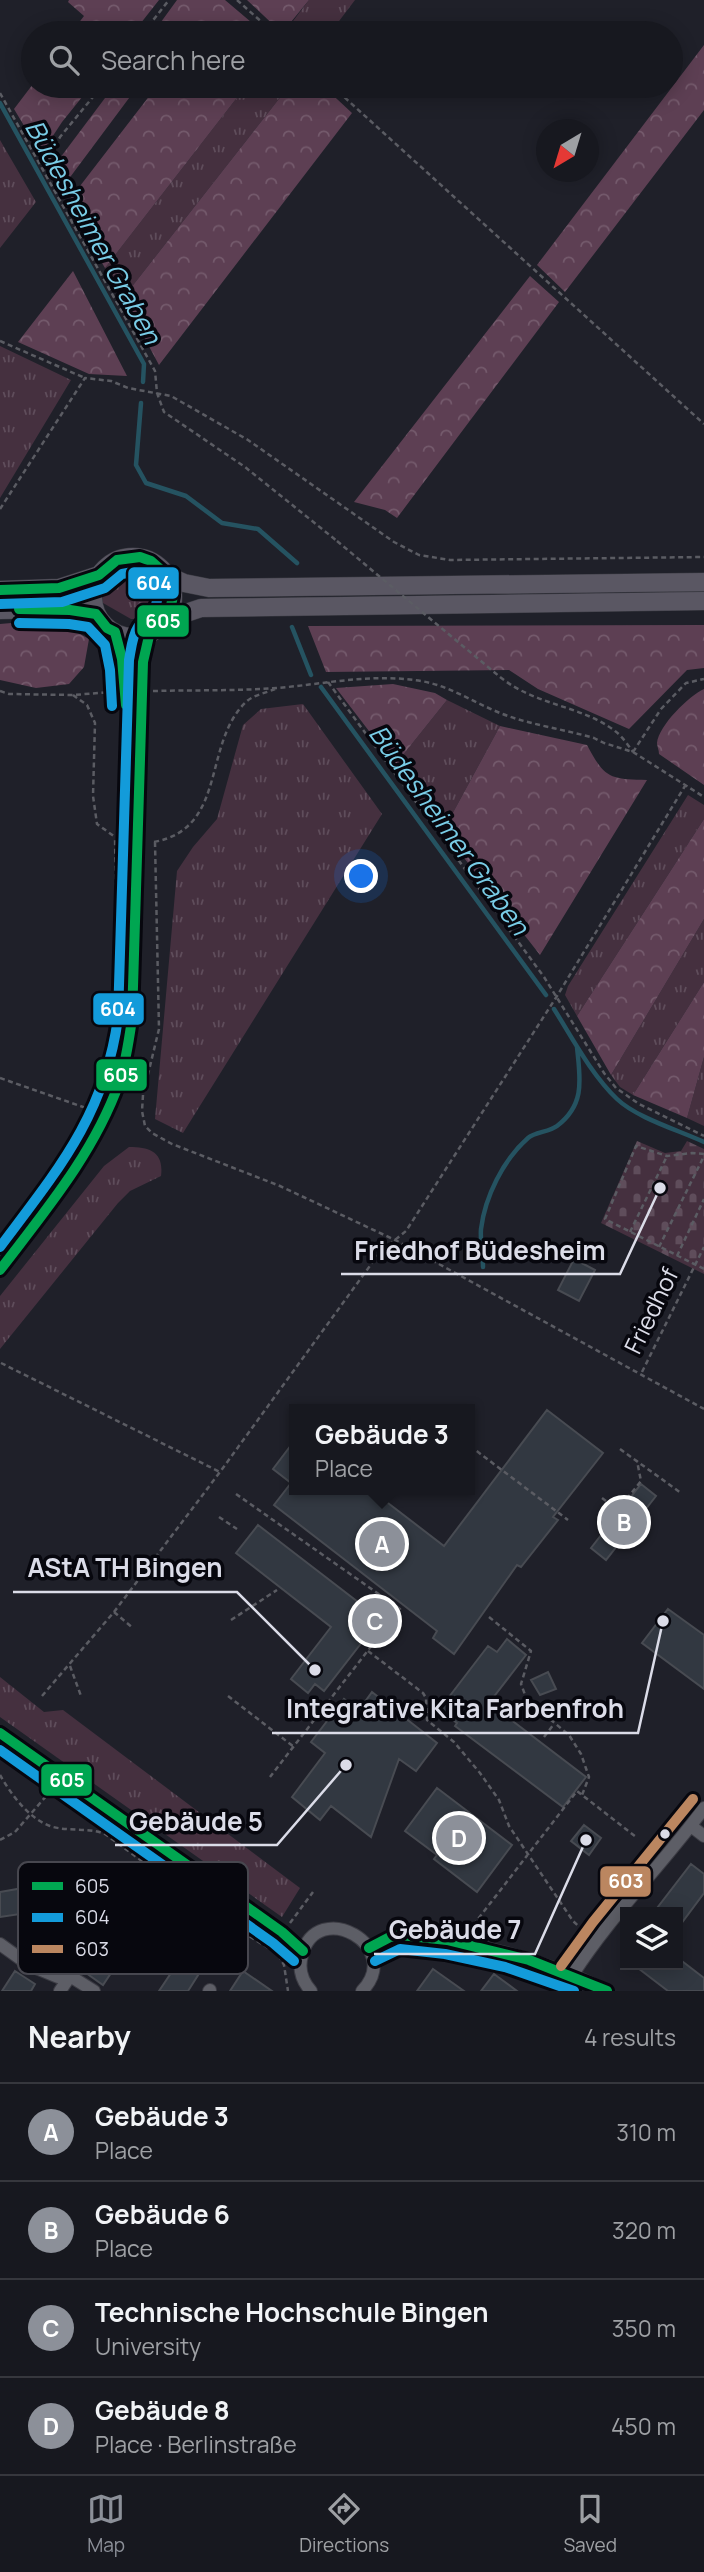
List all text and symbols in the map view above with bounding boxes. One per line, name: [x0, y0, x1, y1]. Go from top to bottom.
search box: [21, 21, 683, 98]
icon: search: [45, 41, 83, 79]
text: Search here: [101, 42, 246, 78]
water label: Büdesheimer Graben: [17, 113, 171, 352]
north arrow: [536, 119, 599, 182]
line badge: 604: [127, 566, 180, 600]
text: 604: [136, 570, 172, 596]
line badge: 605: [136, 604, 190, 638]
text: 605: [145, 608, 181, 634]
water label: Büdesheimer Graben: [361, 717, 539, 943]
your location: [344, 859, 378, 893]
line badge: 604: [92, 992, 145, 1026]
text: 604: [100, 996, 136, 1022]
line badge: 605: [95, 1058, 148, 1092]
text: 605: [103, 1062, 139, 1088]
callout: Friedhof Büdesheim: [341, 1227, 620, 1274]
text: Friedhof Büdesheim: [354, 1232, 606, 1268]
street label: Friedhof: [616, 1262, 686, 1359]
popup: [289, 1404, 475, 1495]
text: Gebäude 3: [315, 1416, 449, 1452]
text: Place: [315, 1452, 373, 1484]
pin: B: [601, 1496, 647, 1548]
pin: A: [359, 1518, 405, 1570]
callout: AStA TH Bingen: [13, 1545, 237, 1592]
text: AStA TH Bingen: [27, 1549, 223, 1585]
pin: C: [352, 1595, 398, 1647]
callout: Integrative Kita Farbenfroh: [272, 1686, 638, 1733]
text: Integrative Kita Farbenfroh: [286, 1690, 624, 1726]
line badge: 605: [40, 1763, 93, 1797]
text: 605: [49, 1767, 85, 1793]
callout: Gebäude 5: [115, 1798, 277, 1845]
text: Gebäude 5: [129, 1803, 263, 1839]
pin: D: [436, 1812, 482, 1864]
unlabelled marker: [658, 1827, 672, 1841]
legend: [18, 1862, 248, 1974]
line badge: 603: [599, 1865, 652, 1898]
text: 603: [608, 1868, 644, 1894]
text: 605: [75, 1873, 109, 1899]
text: 604: [75, 1904, 110, 1930]
callout: Gebäude 7: [374, 1907, 535, 1954]
map controls: [620, 1907, 683, 1970]
button: layers: [620, 1907, 683, 1970]
text: Gebäude 7: [389, 1911, 521, 1947]
text: 603: [75, 1936, 109, 1962]
text: Nearby: [28, 2016, 131, 2057]
text: 4 results: [584, 2021, 676, 2053]
text: Gebäude 3: [95, 2098, 229, 2134]
text: A: [43, 2116, 59, 2148]
text: 310 m: [616, 2116, 676, 2148]
text: Place: [95, 2134, 153, 2166]
text: Gebäude 6: [95, 2196, 230, 2232]
text: B: [44, 2214, 58, 2246]
text: 320 m: [612, 2214, 676, 2246]
text: Place: [95, 2232, 153, 2264]
text: Technische Hochschule Bingen: [95, 2294, 489, 2330]
text: C: [43, 2312, 60, 2344]
text: 350 m: [612, 2312, 676, 2344]
text: University: [95, 2330, 201, 2362]
text: Gebäude 8: [95, 2392, 230, 2428]
text: D: [43, 2410, 59, 2442]
text: 450 m: [611, 2410, 676, 2442]
text: Place · Berlinstraße: [95, 2428, 297, 2460]
tab: Map: [87, 2490, 125, 2558]
tab: Directions: [299, 2490, 389, 2558]
tab: Saved: [563, 2490, 617, 2558]

